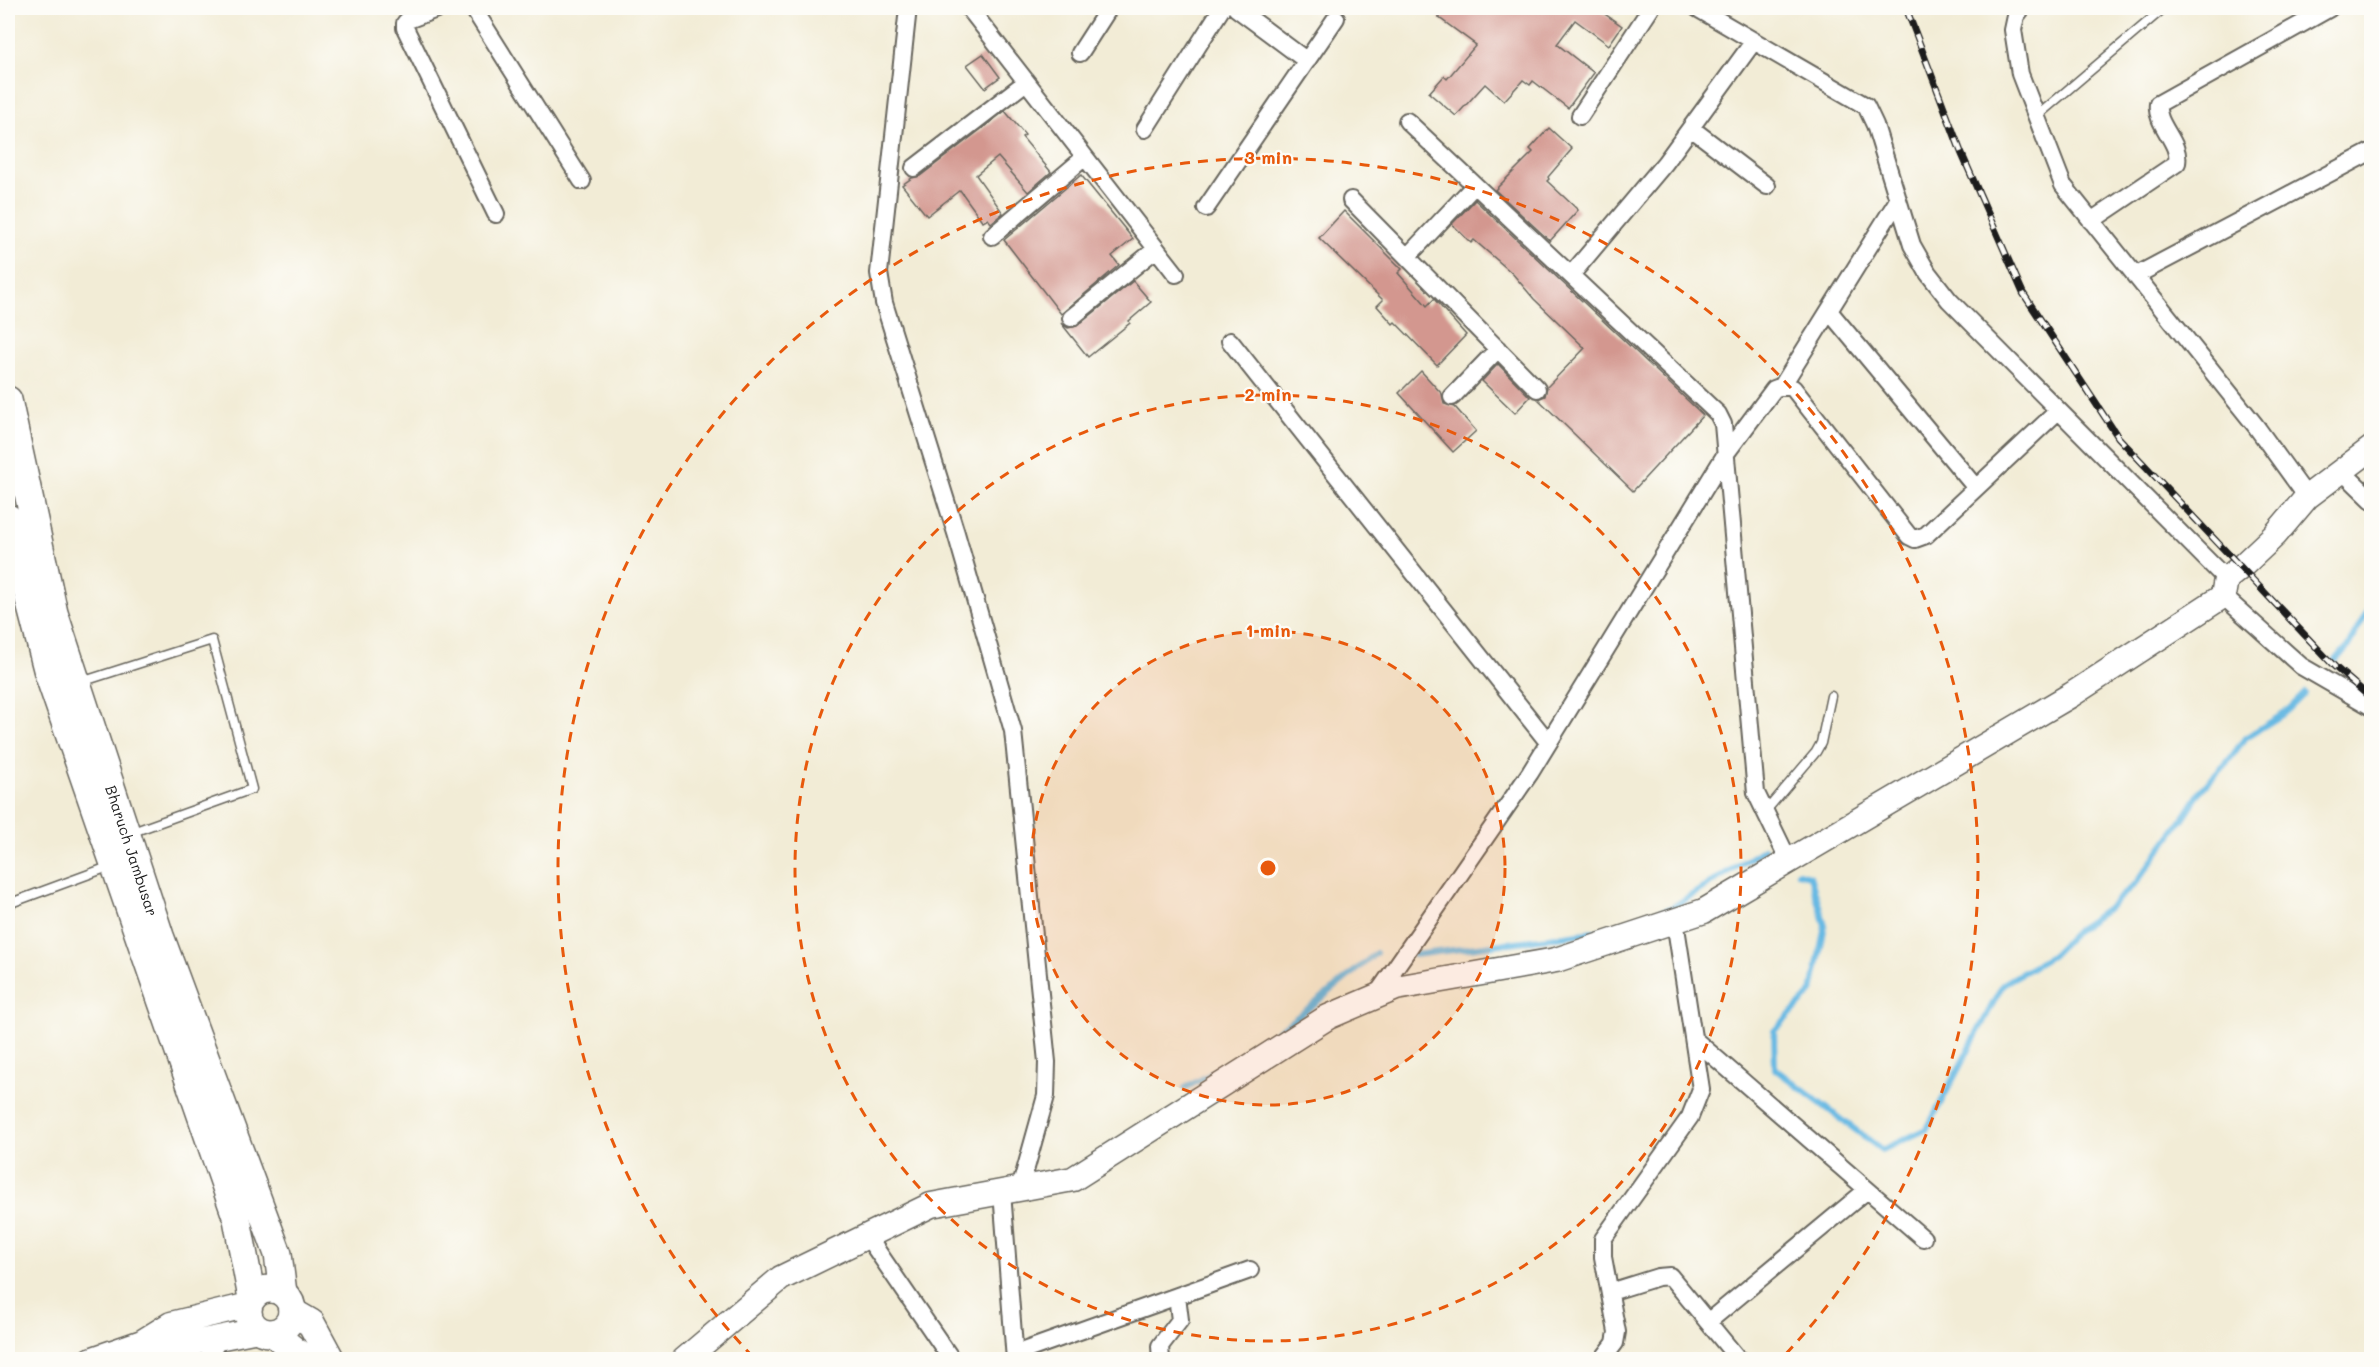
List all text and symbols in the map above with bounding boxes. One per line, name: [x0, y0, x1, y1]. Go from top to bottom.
text: 3 min: [1244, 145, 1292, 169]
text: 2 min: [1244, 382, 1292, 406]
text: 1 min: [1245, 618, 1291, 642]
street label: Bharuch Jambusar: [101, 783, 163, 919]
centre of rings: [1258, 858, 1278, 878]

